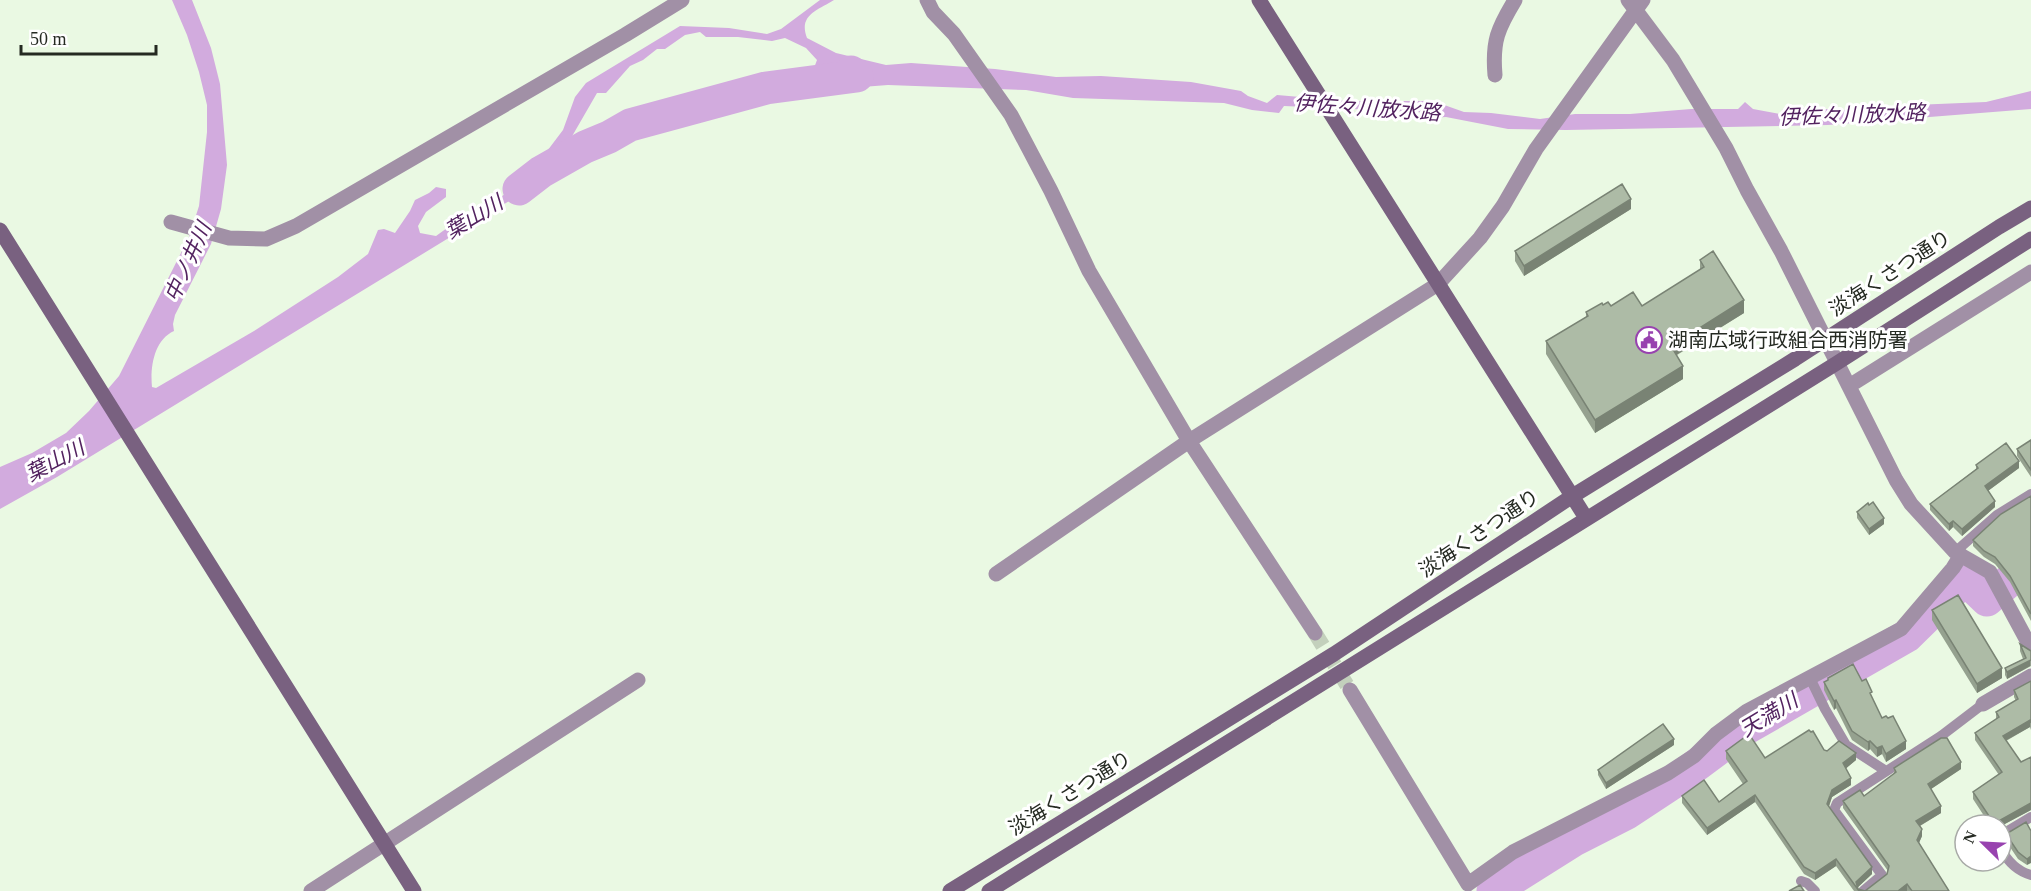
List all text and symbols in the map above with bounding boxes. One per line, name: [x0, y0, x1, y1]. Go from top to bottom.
scale bar: [21, 18, 156, 56]
text: 50 m: [30, 29, 67, 49]
water label: 伊佐々川放水路: [1293, 91, 1443, 125]
water label: 伊佐々川放水路: [1778, 100, 1928, 130]
water label: 葉山川: [441, 189, 509, 244]
water label: 中ノ井川: [160, 217, 217, 305]
street label: 淡海くさつ通り: [1825, 226, 1955, 320]
public building icon: 湖南広域行政組合西消防署: [1634, 325, 1664, 355]
place label: 湖南広域行政組合西消防署: [1668, 329, 1908, 351]
water label: 葉山川: [22, 435, 90, 486]
street label: 淡海くさつ通り: [1415, 485, 1543, 581]
water label: 天満川: [1736, 687, 1804, 742]
street label: 淡海くさつ通り: [1005, 747, 1135, 839]
north arrow: [1953, 813, 2013, 873]
text: N: [1960, 828, 1980, 846]

